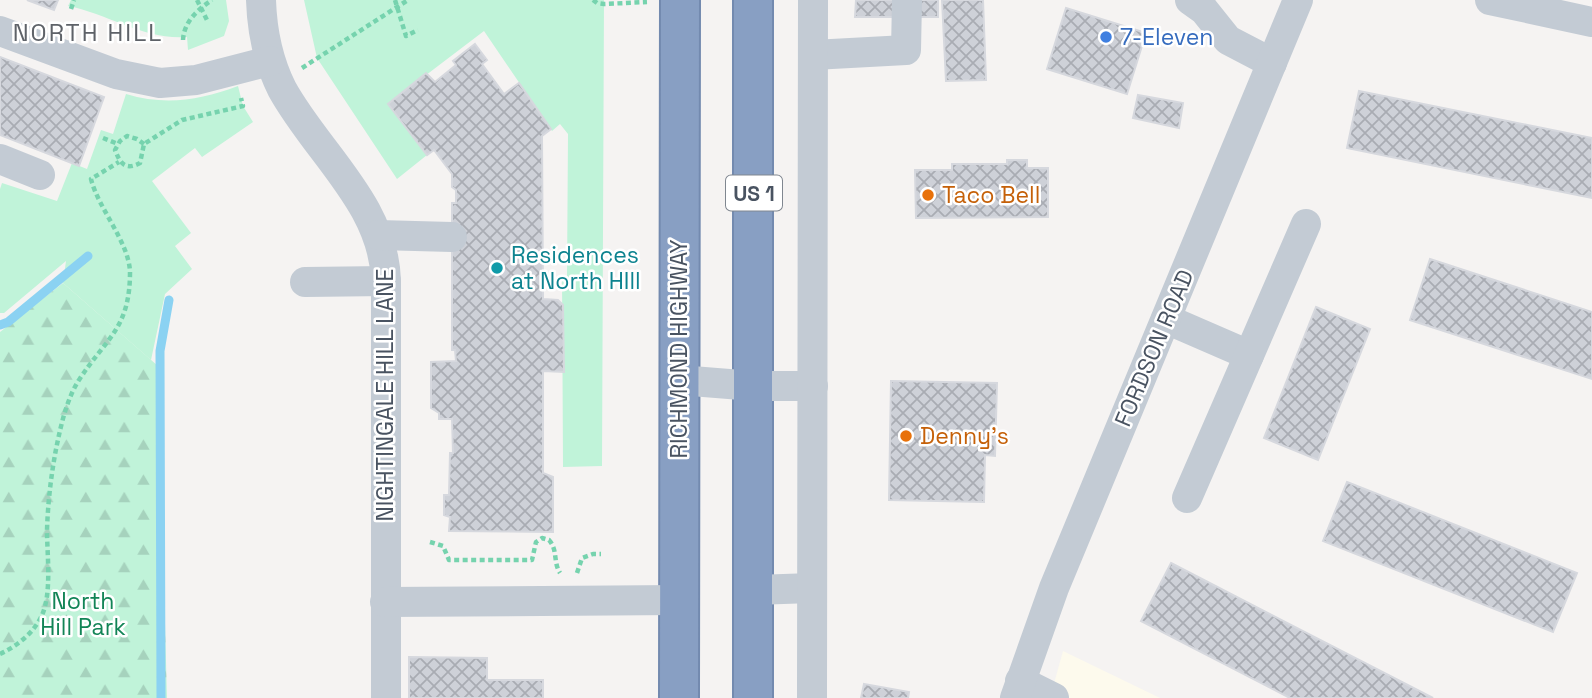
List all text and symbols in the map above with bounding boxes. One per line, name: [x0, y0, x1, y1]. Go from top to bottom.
district label: NORTH HILL: [13, 17, 163, 48]
place label: 7-Eleven: [1120, 22, 1213, 52]
marker: 7-Eleven: [1098, 29, 1114, 45]
road number: US 1: [726, 176, 782, 210]
place label: Taco Bell: [942, 180, 1040, 210]
marker: Taco Bell: [920, 187, 936, 203]
place label: Residences at North HIll: [511, 240, 641, 296]
street label: RICHMOND HIGHWAY: [664, 240, 694, 458]
marker: Residences at North HIll: [489, 260, 505, 276]
street label: FORDSON ROAD: [1107, 265, 1201, 431]
street label: NIGHTINGALE HILL LANE: [370, 268, 400, 522]
place label: Denny's: [920, 421, 1009, 451]
marker: Denny's: [898, 428, 914, 444]
park label: North Hill Park: [40, 586, 126, 642]

